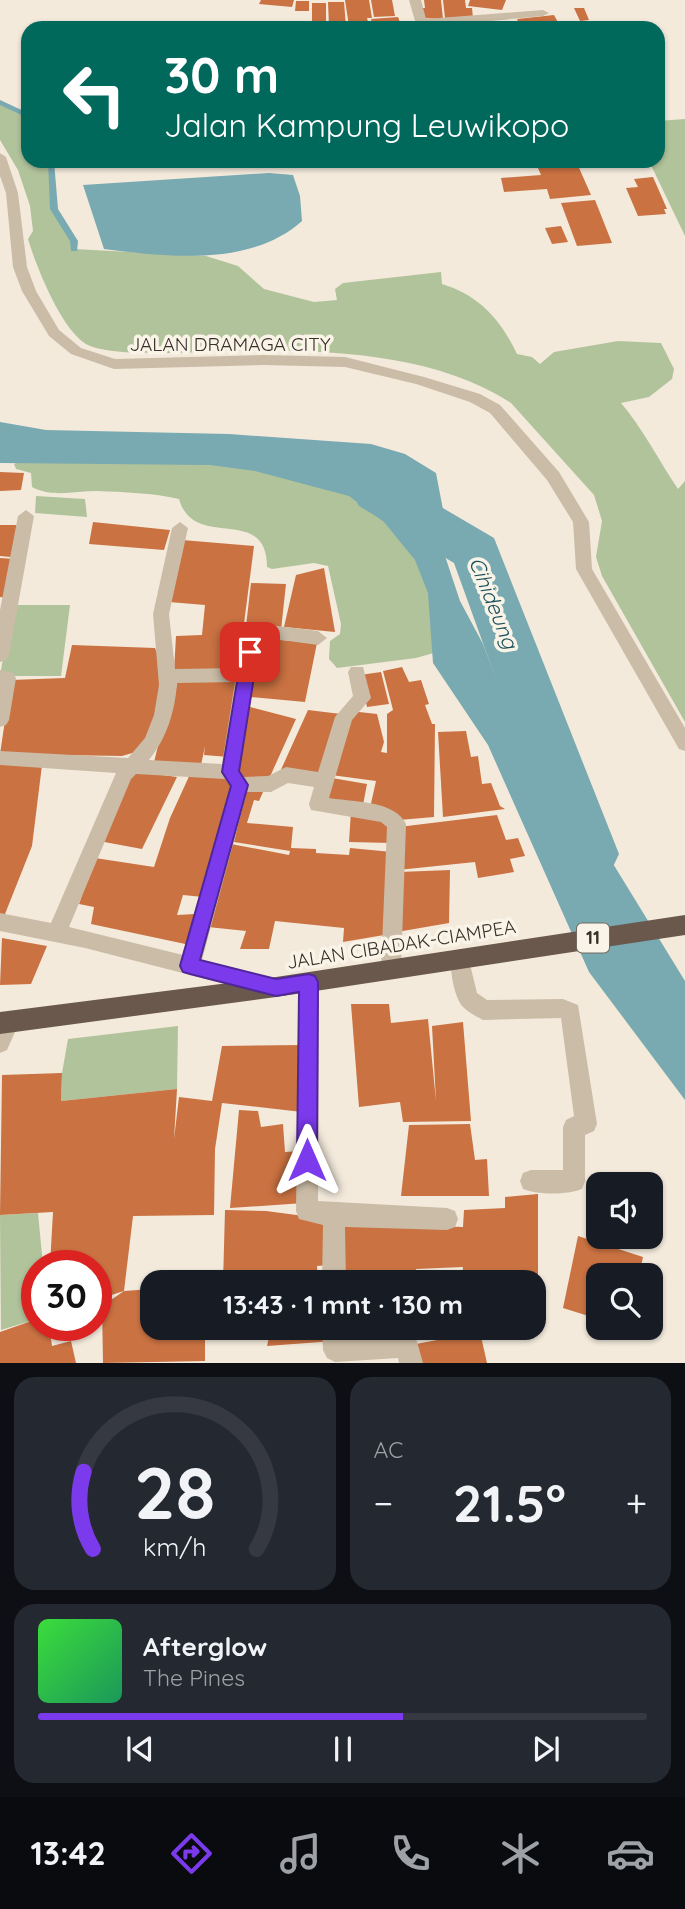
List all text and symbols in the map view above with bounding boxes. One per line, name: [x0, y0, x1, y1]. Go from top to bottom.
text: 30 m: [164, 44, 279, 105]
icon: left: [49, 49, 140, 140]
text: Jalan Kampung Leuwikopo: [164, 105, 569, 145]
street label: JALAN DRAMAGA CITY: [129, 332, 331, 356]
water label: Cihideung: [464, 553, 525, 654]
pin: [220, 622, 280, 682]
icon: arrive: [231, 633, 269, 671]
street label: JALAN CIBADAK-CIAMPEA: [285, 914, 517, 974]
road number: 11: [577, 923, 609, 953]
position arrow: [270, 1123, 344, 1197]
map controls: [586, 1172, 663, 1340]
button: sound: [586, 1172, 663, 1249]
speed limit sign: 30: [21, 1250, 112, 1341]
button: search: [586, 1263, 663, 1340]
text: 13:43 · 1 mnt · 130 m: [223, 1288, 463, 1321]
text: AC: [374, 1435, 403, 1464]
text: 28: [134, 1447, 215, 1538]
text: 21.5°: [453, 1470, 566, 1535]
text: −: [374, 1479, 393, 1527]
text: +: [626, 1479, 647, 1527]
text: km/h: [143, 1531, 206, 1562]
text: Afterglow: [143, 1630, 267, 1663]
text: The Pines: [143, 1663, 245, 1692]
icon: previous: [121, 1730, 159, 1768]
icon: pause: [324, 1730, 362, 1768]
icon: next: [527, 1730, 565, 1768]
icon: directions: [167, 1829, 216, 1878]
icon: music: [276, 1829, 325, 1878]
icon: phone: [386, 1829, 435, 1878]
icon: climate: [496, 1829, 545, 1878]
icon: car: [606, 1829, 655, 1878]
text: 13:42: [30, 1833, 106, 1873]

